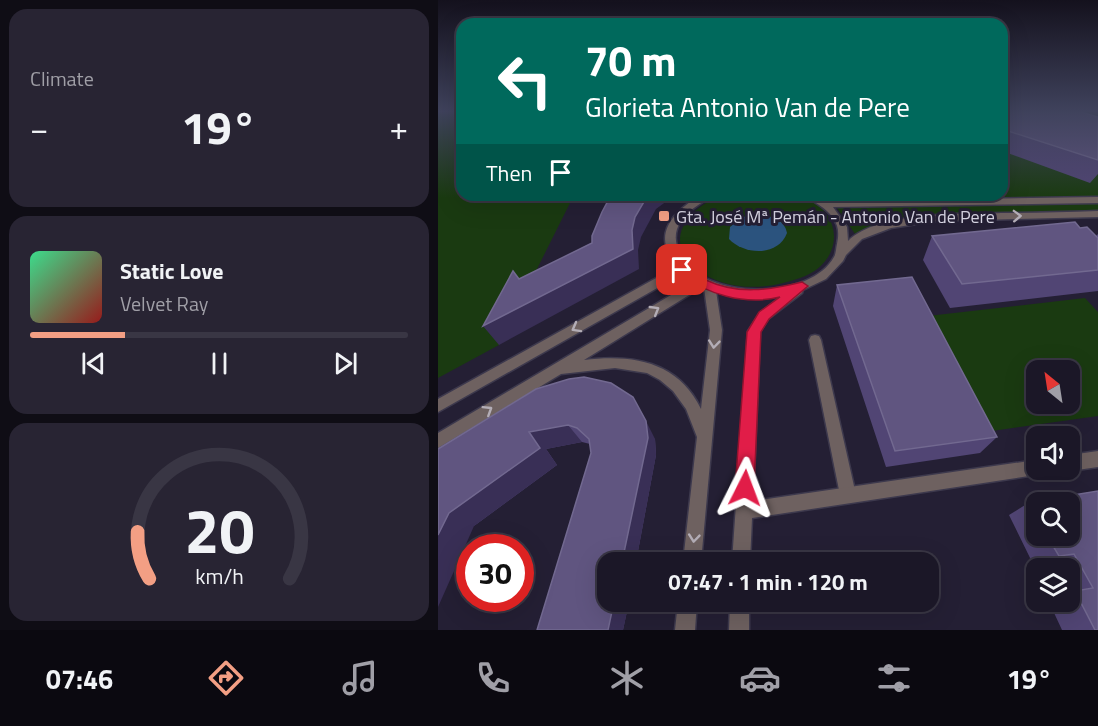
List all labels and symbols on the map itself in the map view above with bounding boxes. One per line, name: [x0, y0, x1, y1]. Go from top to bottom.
place label: Gta. José Mª Pemán - Antonio Van de Pere: [676, 203, 995, 230]
marker: Gta. José Mª Pemán - Antonio Van de Pere: [657, 209, 671, 223]
one-way arrow: [1012, 209, 1021, 222]
pin: [656, 244, 707, 295]
one-way arrow: [649, 305, 659, 317]
one-way arrow: [572, 321, 582, 332]
one-way arrow: [708, 339, 721, 348]
north arrow: [1026, 360, 1080, 414]
one-way arrow: [482, 406, 492, 418]
position arrow: [713, 456, 777, 520]
one-way arrow: [688, 533, 701, 542]
speed limit sign: 30: [456, 534, 534, 612]

